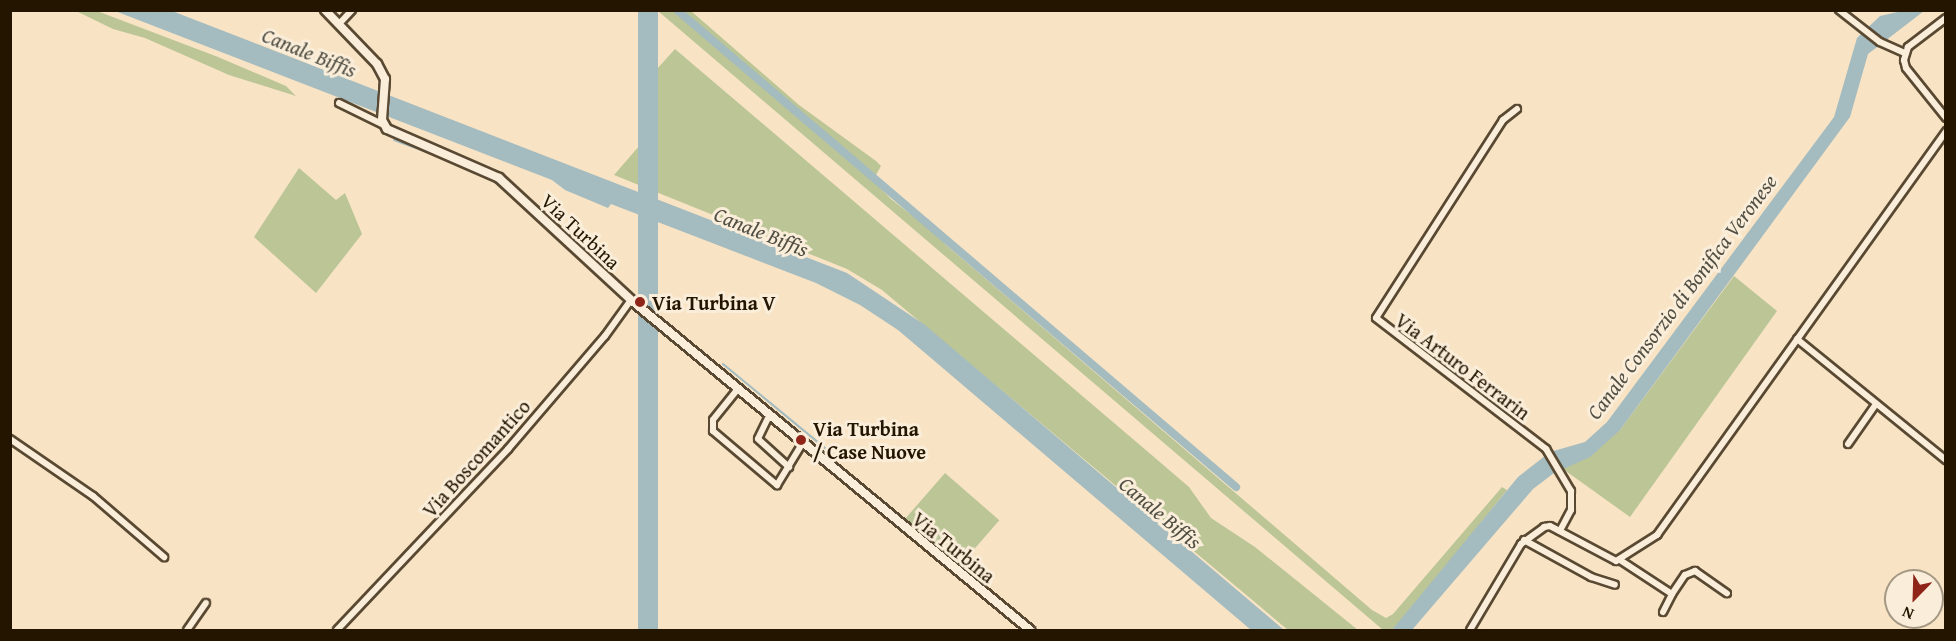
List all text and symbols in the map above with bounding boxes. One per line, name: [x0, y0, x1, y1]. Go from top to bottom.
water label: Canale Biffis: [258, 23, 360, 83]
water label: Canale Consorzio di Bonifica Veronese: [1582, 170, 1782, 424]
street label: Via Turbina: [536, 188, 626, 274]
water label: Canale Biffis: [710, 202, 812, 262]
place label: Via Turbina V: [652, 290, 776, 314]
marker: Via Turbina V: [633, 295, 647, 309]
street label: Via Arturo Ferrarin: [1391, 308, 1535, 424]
street label: Via Boscomantico: [417, 394, 535, 522]
place label: Via Turbina / Case Nuove: [813, 416, 926, 463]
marker: Via Turbina / Case Nuove: [794, 433, 808, 447]
water label: Canale Biffis: [1114, 471, 1206, 555]
street label: Via Turbina: [908, 506, 1000, 588]
north arrow: [1884, 569, 1944, 629]
text: N: [1898, 601, 1917, 627]

